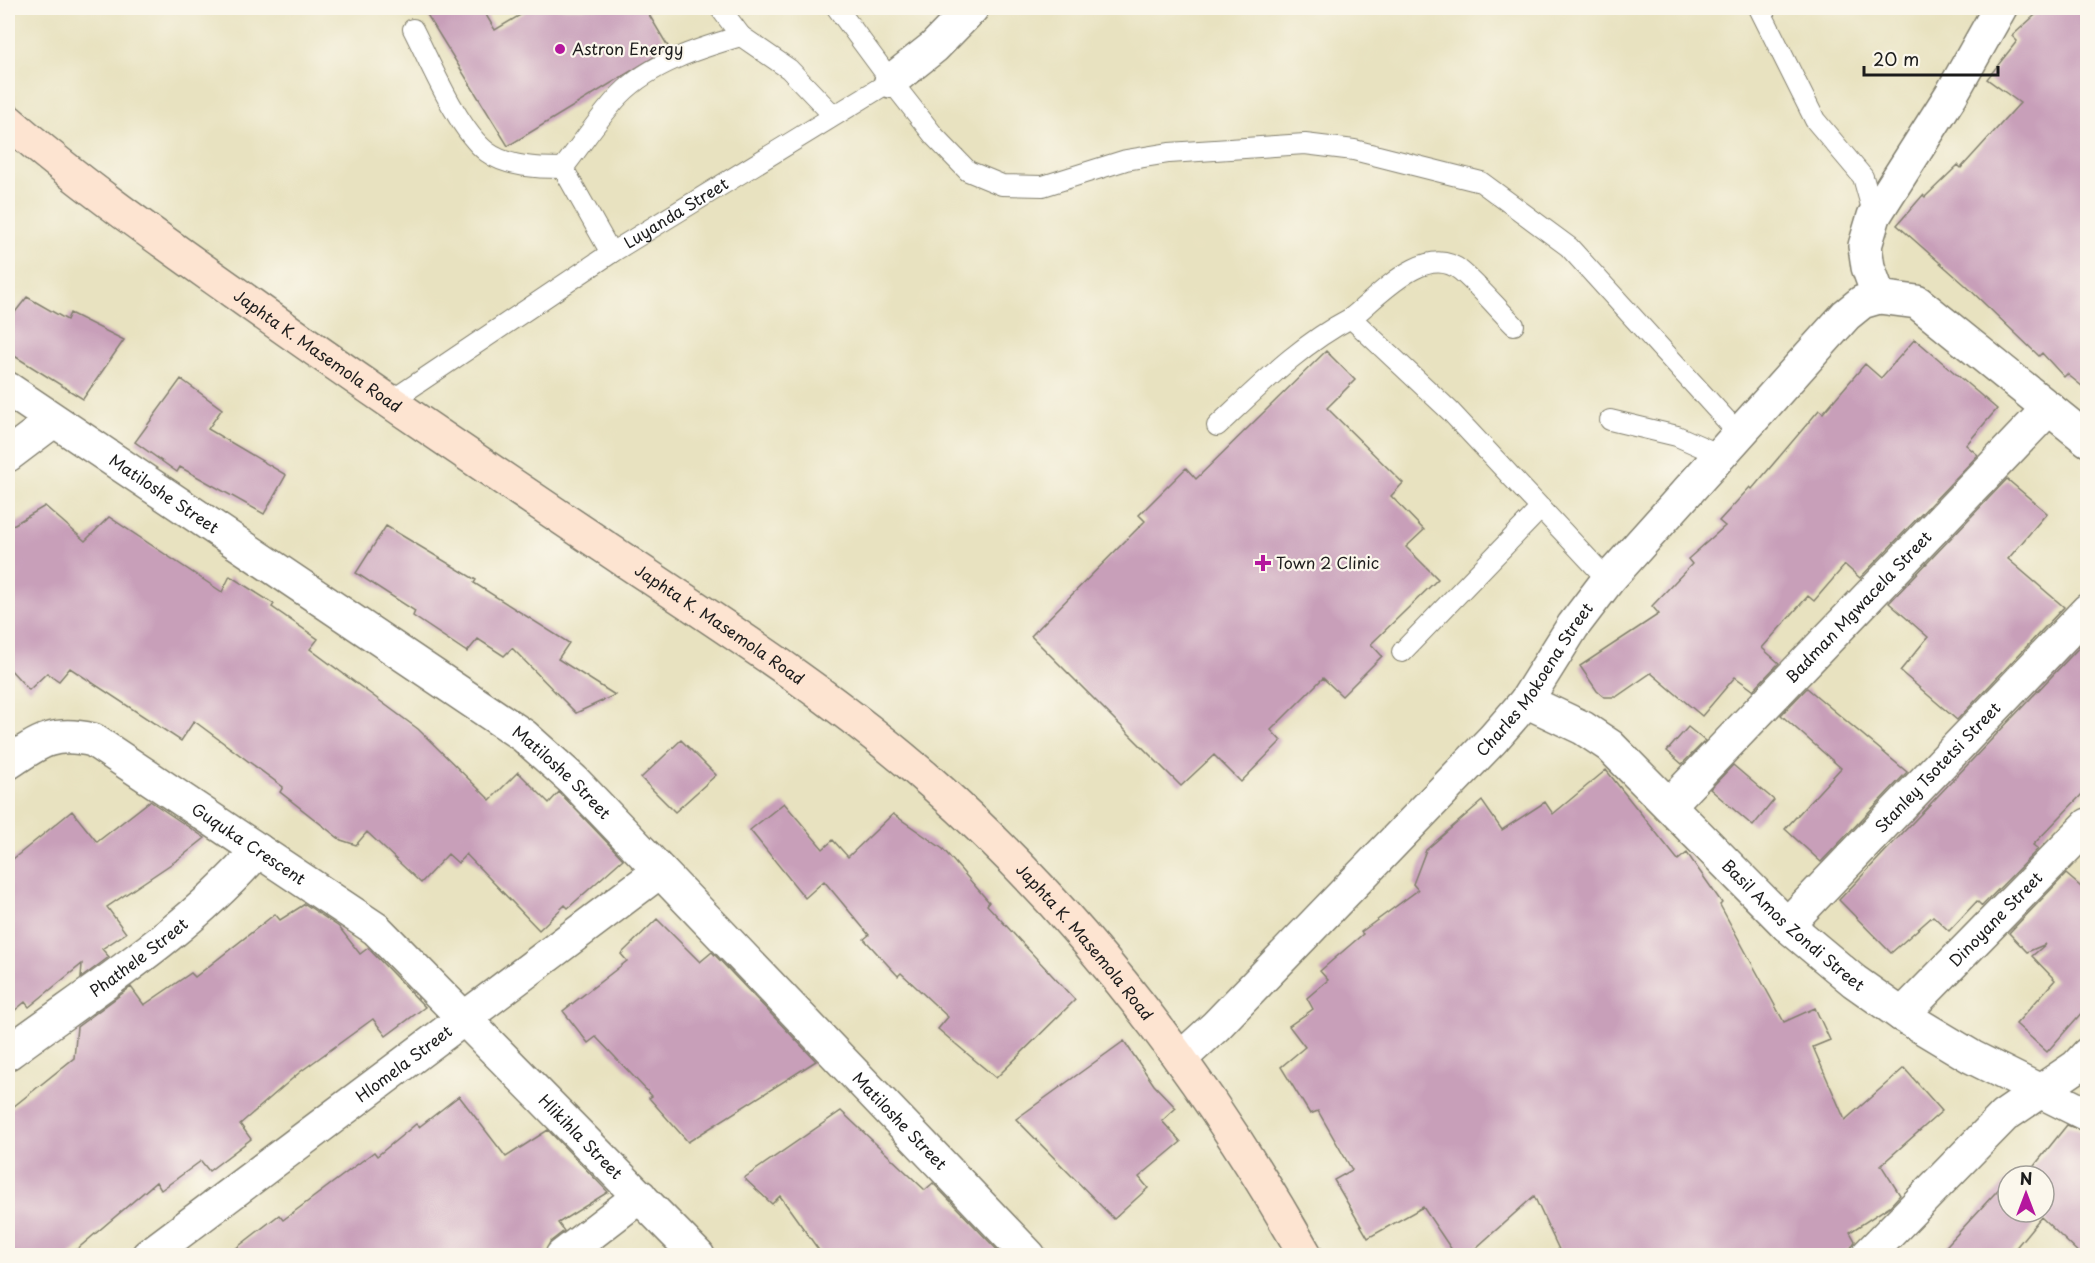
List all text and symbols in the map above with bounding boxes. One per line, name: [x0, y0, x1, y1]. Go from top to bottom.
place label: Astron Energy: [572, 36, 683, 60]
scale bar: [1864, 39, 1998, 77]
marker: Astron Energy: [553, 42, 567, 56]
text: 20 m: [1873, 45, 1919, 72]
street label: Luyanda Street: [619, 171, 733, 254]
street label: Japhta K. Masemola Road: [229, 283, 407, 417]
street label: Matiloshe Street: [105, 447, 225, 539]
street label: Badman Mgwacela Street: [1779, 525, 1937, 688]
place label: Town 2 Clinic: [1276, 550, 1379, 574]
marker: Town 2 Clinic: [1254, 554, 1272, 572]
street label: Japhta K. Masemola Road: [631, 557, 810, 690]
street label: Charles Mokoena Street: [1470, 596, 1598, 761]
street label: Stanley Tsotetsi Street: [1868, 695, 2006, 838]
street label: Matiloshe Street: [508, 719, 617, 824]
street label: Guquka Crescent: [187, 796, 311, 890]
street label: Basil Amos Zondi Street: [1717, 853, 1870, 996]
street label: Japhta K. Masemola Road: [1011, 857, 1160, 1025]
street label: Dinoyane Street: [1943, 865, 2047, 971]
street label: Phathele Street: [84, 911, 193, 1002]
street label: Hlomela Street: [350, 1018, 457, 1107]
street label: Matiloshe Street: [848, 1066, 954, 1175]
street label: Hlikihla Street: [534, 1088, 629, 1184]
north arrow: [1996, 1164, 2056, 1224]
text: N: [2020, 1166, 2032, 1190]

